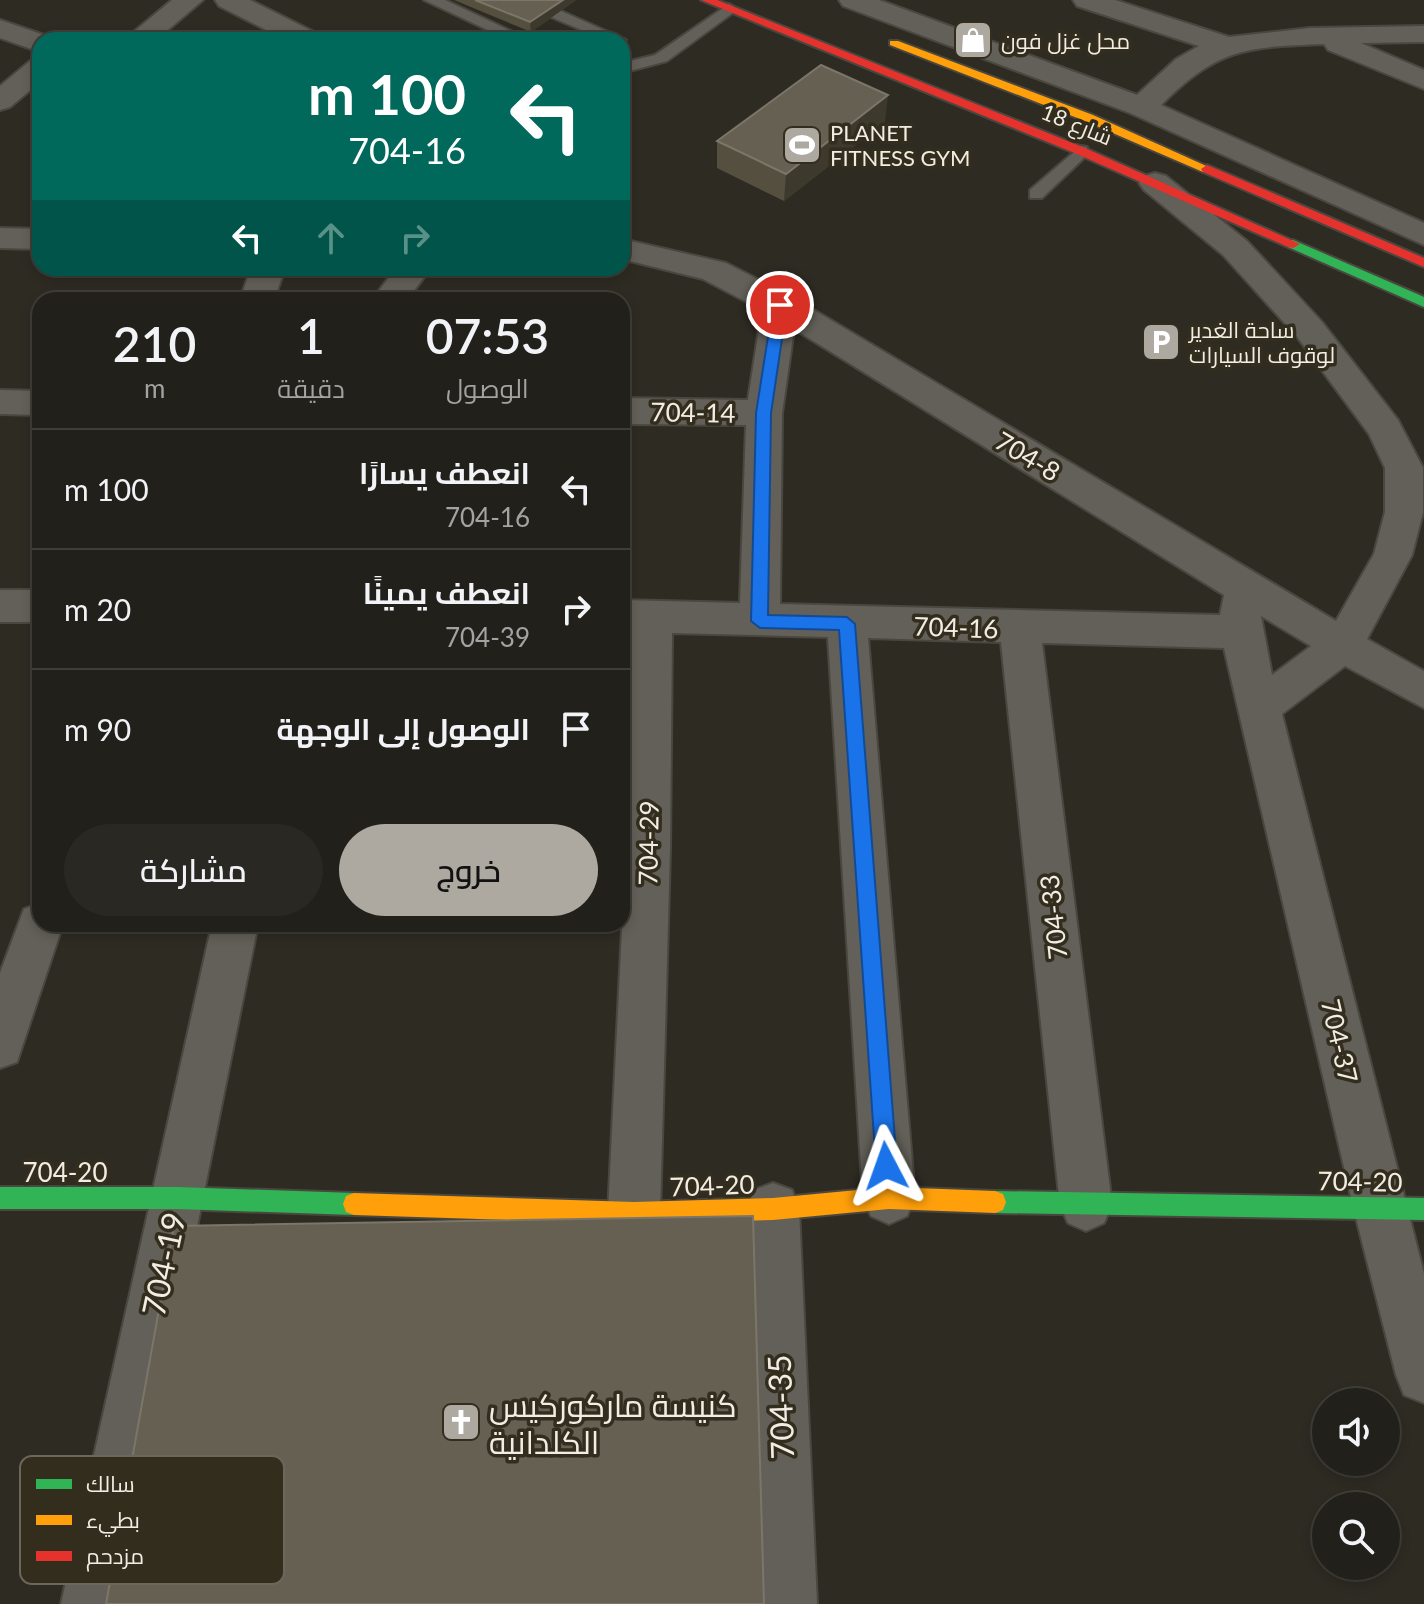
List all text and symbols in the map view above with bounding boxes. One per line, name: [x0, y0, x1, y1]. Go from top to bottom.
shop icon: محل غزل فون: [952, 19, 994, 61]
place label: محل غزل فون: [1001, 27, 1130, 55]
text: 100 m: [308, 60, 466, 127]
icon: left: [494, 64, 598, 168]
street label: شارع 18: [1037, 98, 1116, 152]
place label: PLANET FITNESS GYM: [830, 119, 970, 171]
sports icon: PLANET FITNESS GYM: [781, 124, 823, 166]
text: 704-16: [348, 128, 466, 172]
icon: left: [225, 216, 269, 260]
icon: ahead: [309, 216, 353, 260]
icon: right: [393, 216, 437, 260]
pin: [746, 271, 814, 339]
icon: arrive: [758, 283, 802, 327]
text: 1: [297, 307, 325, 364]
text: 07:53: [426, 307, 549, 364]
text: 210: [113, 315, 196, 372]
place label: ساحة الغدير لوقوف السيارات: [1187, 316, 1335, 368]
parking icon: ساحة الغدير لوقوف السيارات: [1140, 321, 1182, 363]
text: m: [144, 372, 165, 404]
text: دقيقة: [277, 372, 345, 404]
text: الوصول: [446, 372, 529, 404]
street label: 704-14: [650, 395, 736, 429]
street label: 704-8: [990, 424, 1066, 488]
text: انعطف يسارًا: [359, 454, 530, 490]
icon: left: [554, 467, 598, 511]
text: 100 m: [64, 471, 149, 507]
text: 704-16: [445, 501, 530, 533]
text: انعطف يمينًا: [363, 574, 530, 610]
icon: right: [554, 587, 598, 631]
text: 20 m: [64, 591, 131, 627]
street label: 704-16: [913, 610, 999, 644]
text: 704-39: [445, 621, 530, 653]
icon: arrive: [554, 707, 598, 751]
text: الوصول إلى الوجهة: [276, 710, 530, 746]
text: 90 m: [64, 711, 131, 747]
street label: 704-29: [631, 800, 665, 886]
button: مشاركة: [64, 824, 323, 916]
button: خروج: [339, 824, 598, 916]
street label: 704-33: [1033, 873, 1073, 961]
street label: 704-37: [1315, 996, 1365, 1086]
position arrow: [844, 1124, 928, 1208]
street label: 704-20: [22, 1156, 108, 1188]
street label: 704-20: [1317, 1164, 1403, 1198]
street label: 704-20: [669, 1168, 755, 1202]
street label: 704-19: [133, 1209, 193, 1319]
street label: 704-35: [759, 1354, 801, 1460]
place label: كنيسة ماركوركيس الكلدانية: [489, 1385, 737, 1461]
map controls: [1312, 1388, 1400, 1580]
button: sound: [1312, 1388, 1400, 1476]
church icon: كنيسة ماركوركيس الكلدانية: [440, 1401, 482, 1443]
legend: [20, 1456, 284, 1584]
text: سالك: [86, 1470, 135, 1497]
button: search: [1312, 1492, 1400, 1580]
text: بطيء: [86, 1506, 140, 1537]
text: مزدحم: [86, 1542, 144, 1572]

